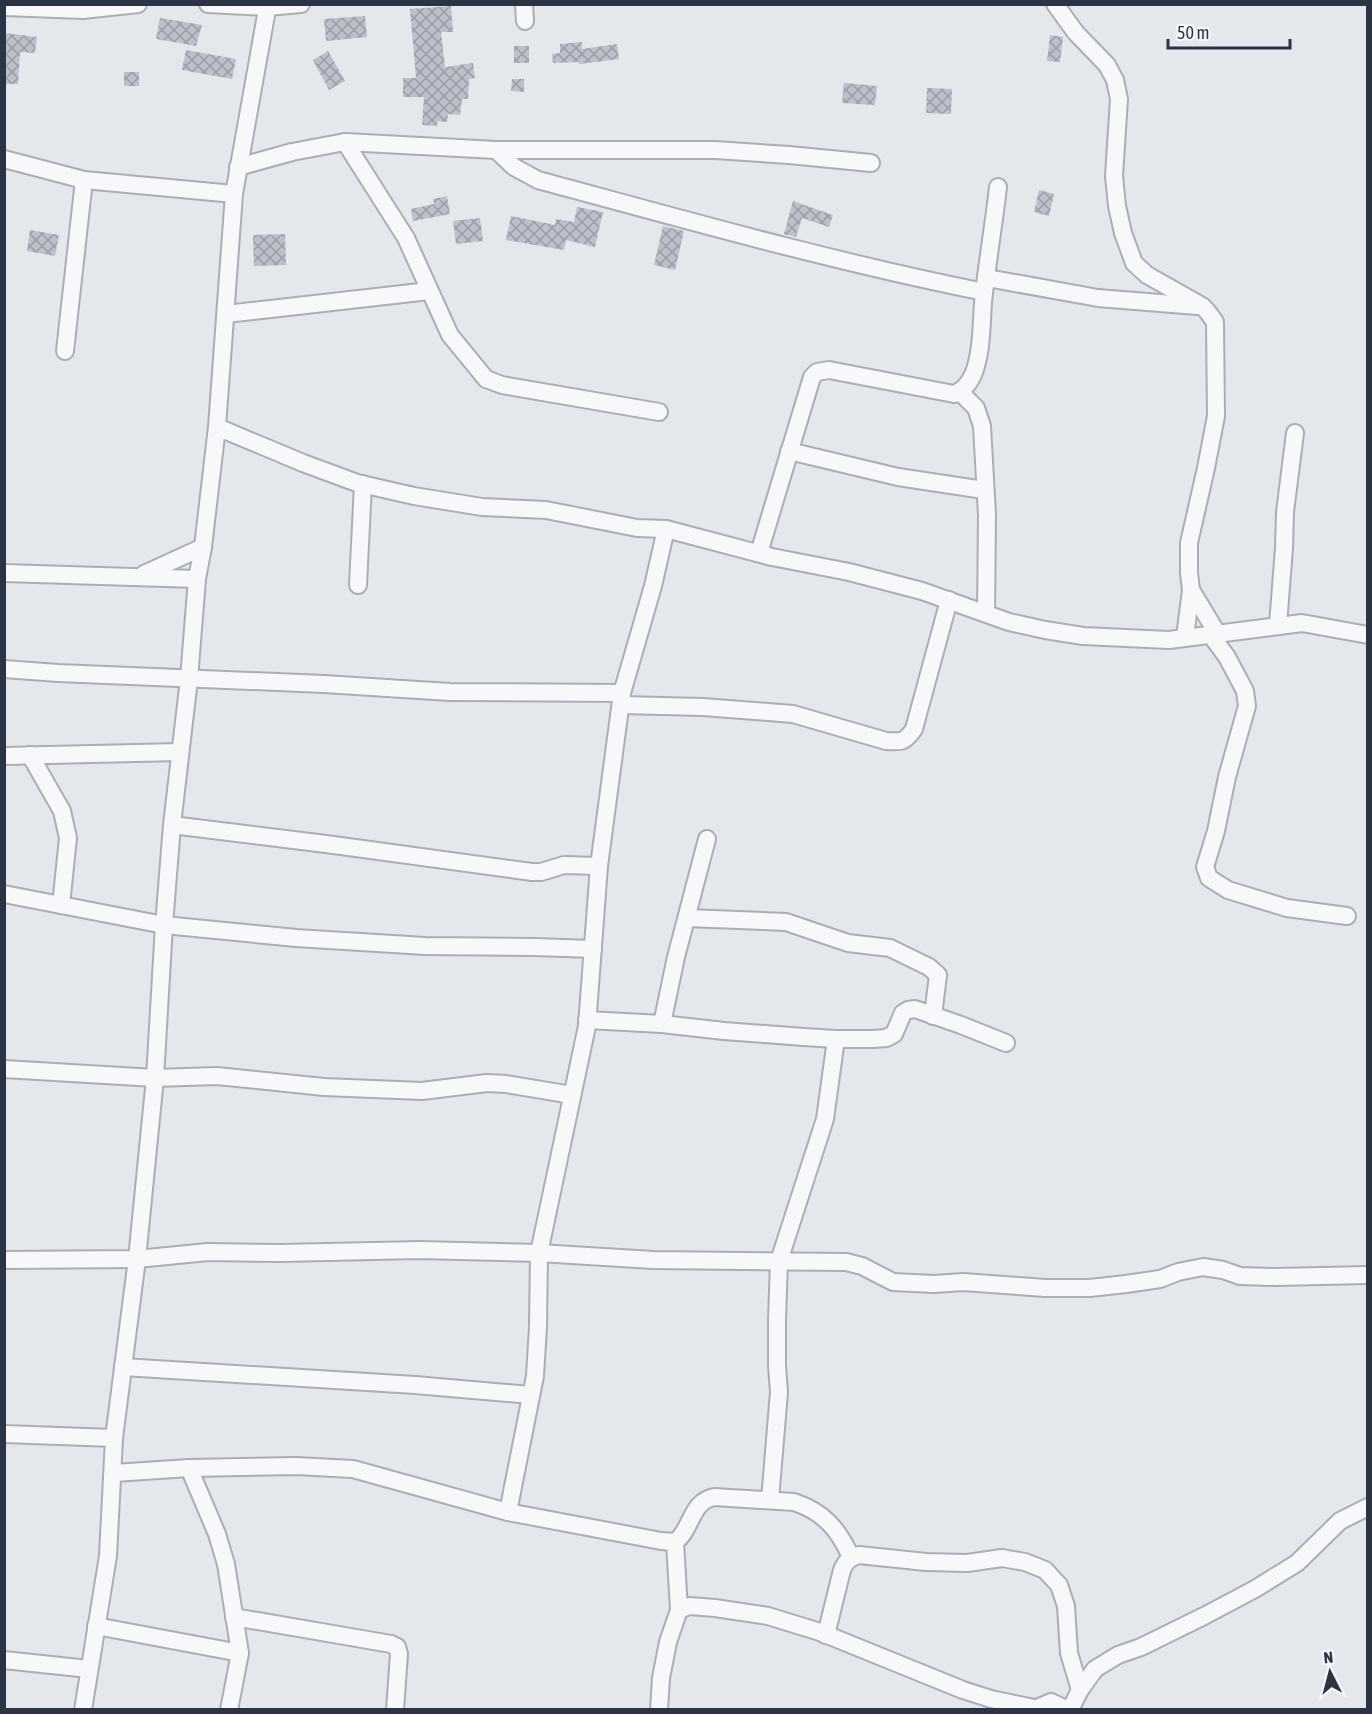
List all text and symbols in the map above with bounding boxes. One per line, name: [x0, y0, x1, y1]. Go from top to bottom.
scale bar: [1168, 12, 1290, 50]
text: 50 m: [1177, 22, 1209, 43]
north arrow: [1300, 1642, 1360, 1702]
text: N: [1323, 1648, 1334, 1667]

